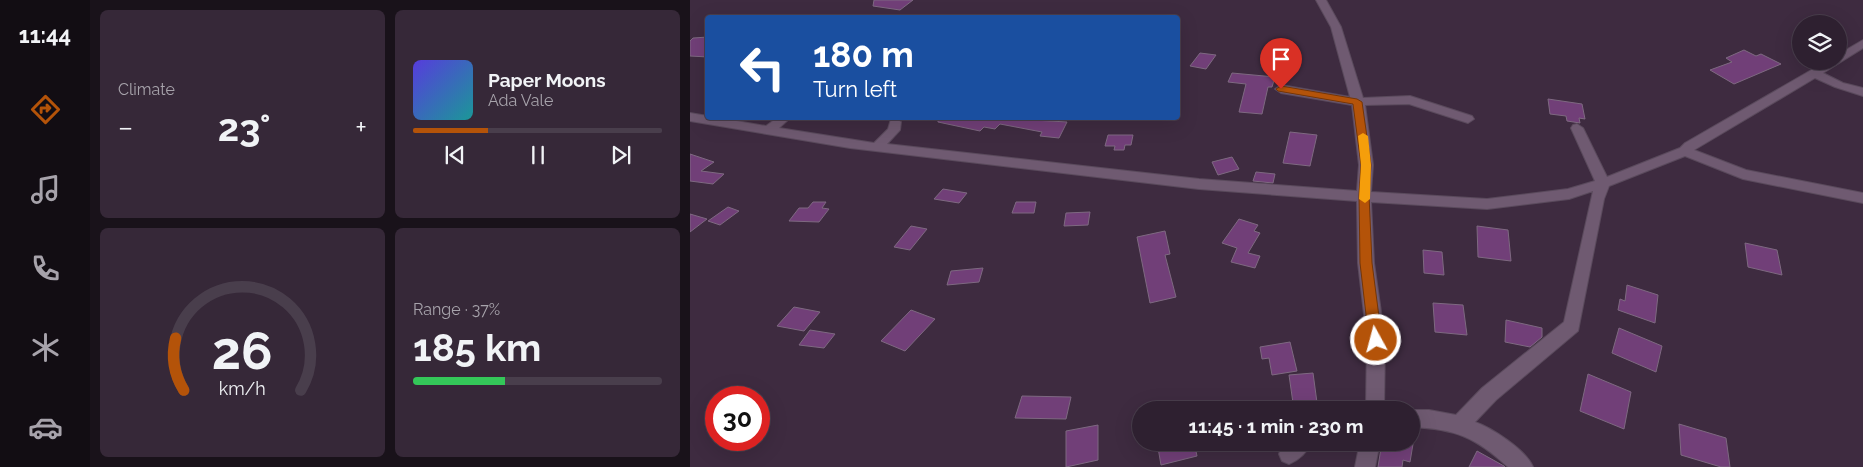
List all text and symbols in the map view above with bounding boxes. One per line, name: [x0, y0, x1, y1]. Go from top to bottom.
map controls: [1792, 15, 1847, 70]
button: layers: [1792, 15, 1847, 70]
text: 11:44: [19, 22, 71, 48]
text: 180 m: [813, 34, 914, 75]
icon: left: [730, 35, 795, 100]
pin: [1260, 38, 1302, 89]
icon: arrive: [1267, 45, 1295, 73]
text: Paper Moons: [488, 69, 606, 91]
text: Turn left: [813, 76, 897, 102]
text: Climate: [118, 80, 175, 99]
text: Ada Vale: [488, 91, 553, 110]
icon: directions: [28, 92, 63, 127]
text: 23°: [218, 105, 271, 150]
text: −: [118, 111, 133, 144]
text: +: [355, 111, 367, 144]
icon: previous: [441, 141, 469, 169]
icon: pause: [524, 141, 552, 169]
icon: next: [607, 141, 635, 169]
icon: music: [28, 172, 63, 207]
icon: phone: [28, 251, 63, 286]
text: Range · 37%: [413, 300, 500, 319]
position arrow: [1349, 313, 1401, 365]
text: 26: [212, 320, 273, 381]
text: 185 km: [413, 325, 541, 370]
icon: climate: [28, 330, 63, 365]
text: km/h: [219, 378, 266, 399]
speed limit sign: 30: [705, 386, 770, 451]
icon: car: [28, 410, 63, 445]
text: 11:45 · 1 min · 230 m: [1189, 415, 1363, 437]

